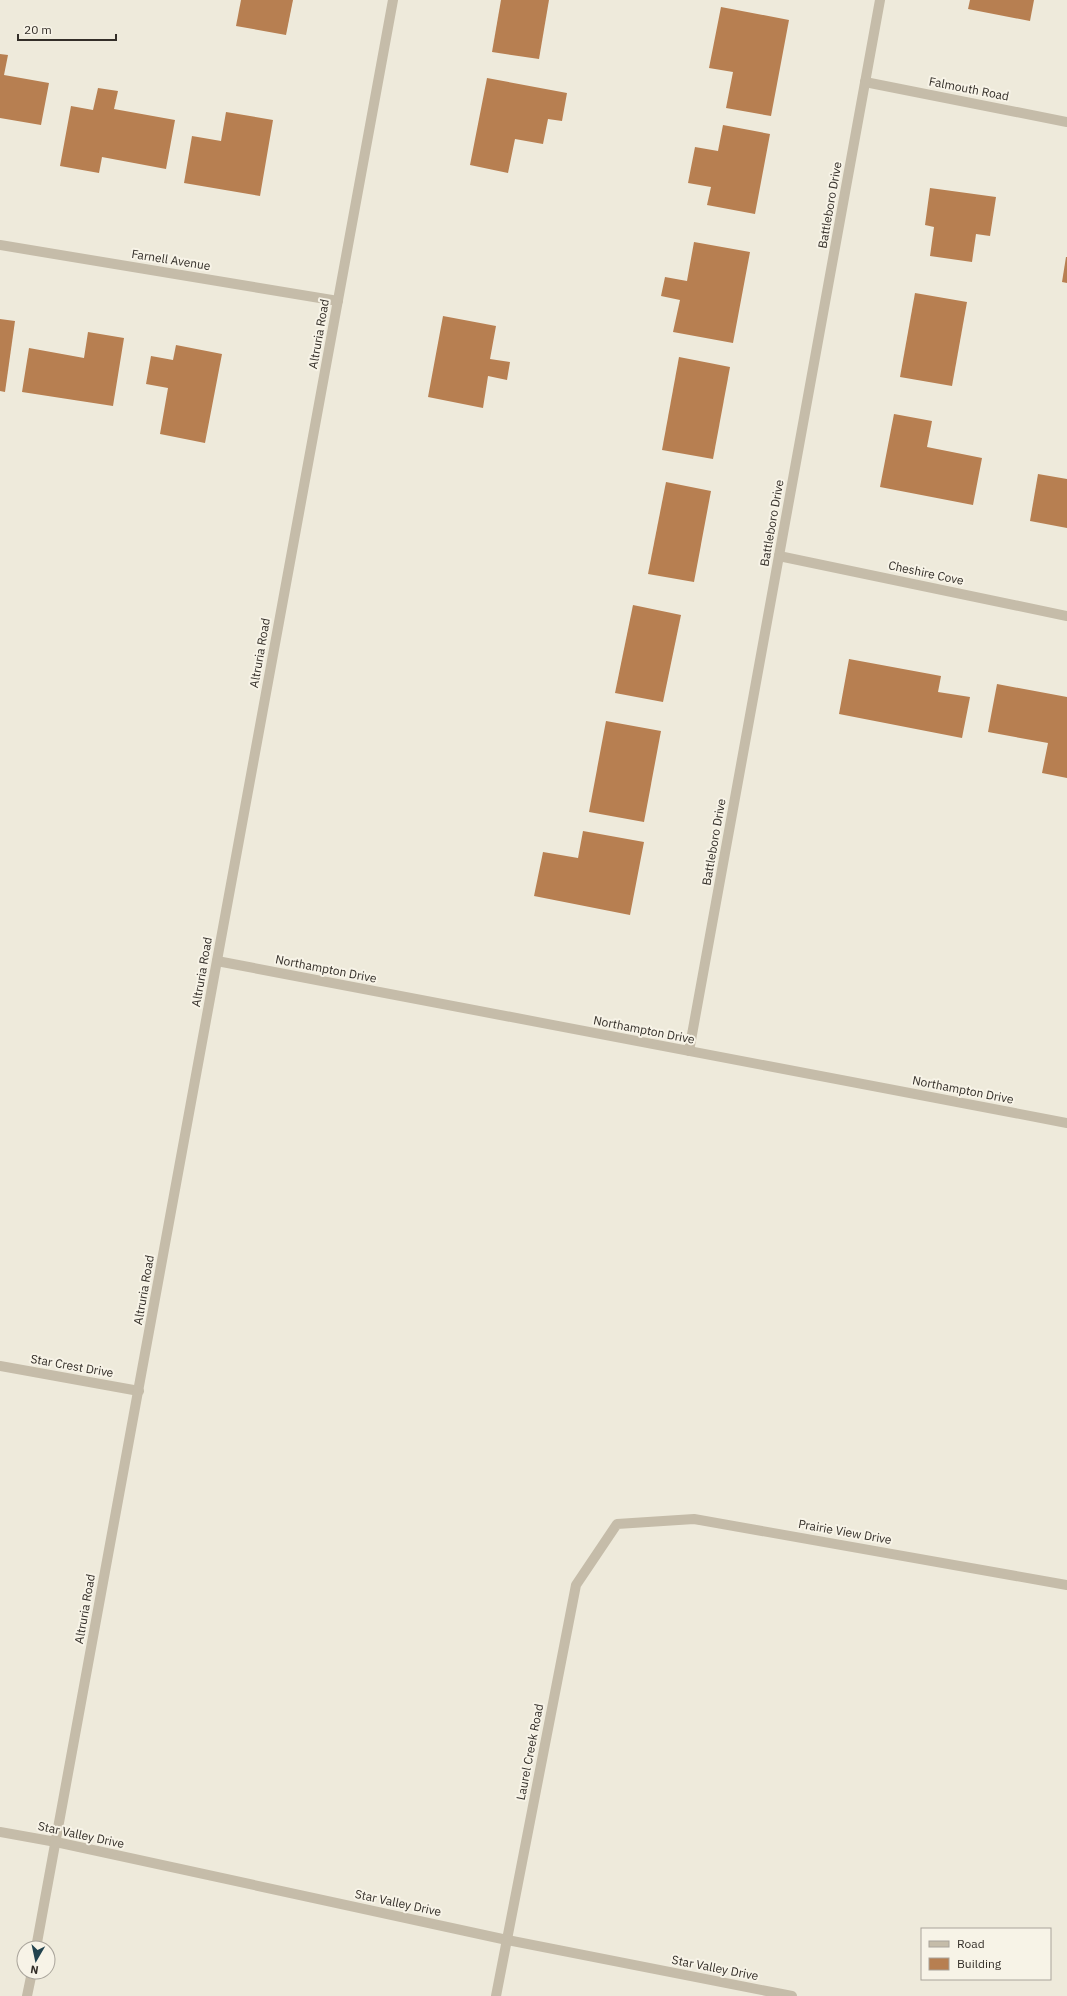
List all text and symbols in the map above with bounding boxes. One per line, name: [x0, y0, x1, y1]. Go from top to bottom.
scale bar: [18, 16, 116, 42]
text: 20 m: [24, 22, 52, 37]
street label: Falmouth Road: [928, 73, 1010, 104]
street label: Battleboro Drive: [814, 160, 845, 249]
street label: Farnell Avenue: [130, 246, 212, 273]
street label: Altruria Road: [305, 298, 332, 370]
street label: Battleboro Drive: [756, 478, 787, 567]
street label: Cheshire Cove: [887, 557, 966, 588]
street label: Altruria Road: [246, 617, 273, 689]
street label: Battleboro Drive: [698, 797, 729, 886]
street label: Altruria Road: [188, 936, 215, 1008]
street label: Northampton Drive: [274, 951, 378, 986]
street label: Northampton Drive: [592, 1012, 696, 1047]
street label: Northampton Drive: [911, 1072, 1015, 1107]
street label: Altruria Road: [130, 1254, 157, 1326]
street label: Star Crest Drive: [29, 1351, 115, 1380]
street label: Prairie View Drive: [797, 1516, 893, 1547]
street label: Altruria Road: [71, 1573, 98, 1645]
street label: Laurel Creek Road: [513, 1702, 546, 1801]
street label: Star Valley Drive: [37, 1818, 126, 1851]
street label: Star Valley Drive: [354, 1886, 443, 1919]
legend: [921, 1928, 1051, 1980]
text: Road: [957, 1936, 985, 1951]
north arrow: [16, 1940, 56, 1980]
street label: Star Valley Drive: [671, 1952, 760, 1983]
text: Building: [957, 1956, 1002, 1971]
text: N: [29, 1962, 39, 1977]

